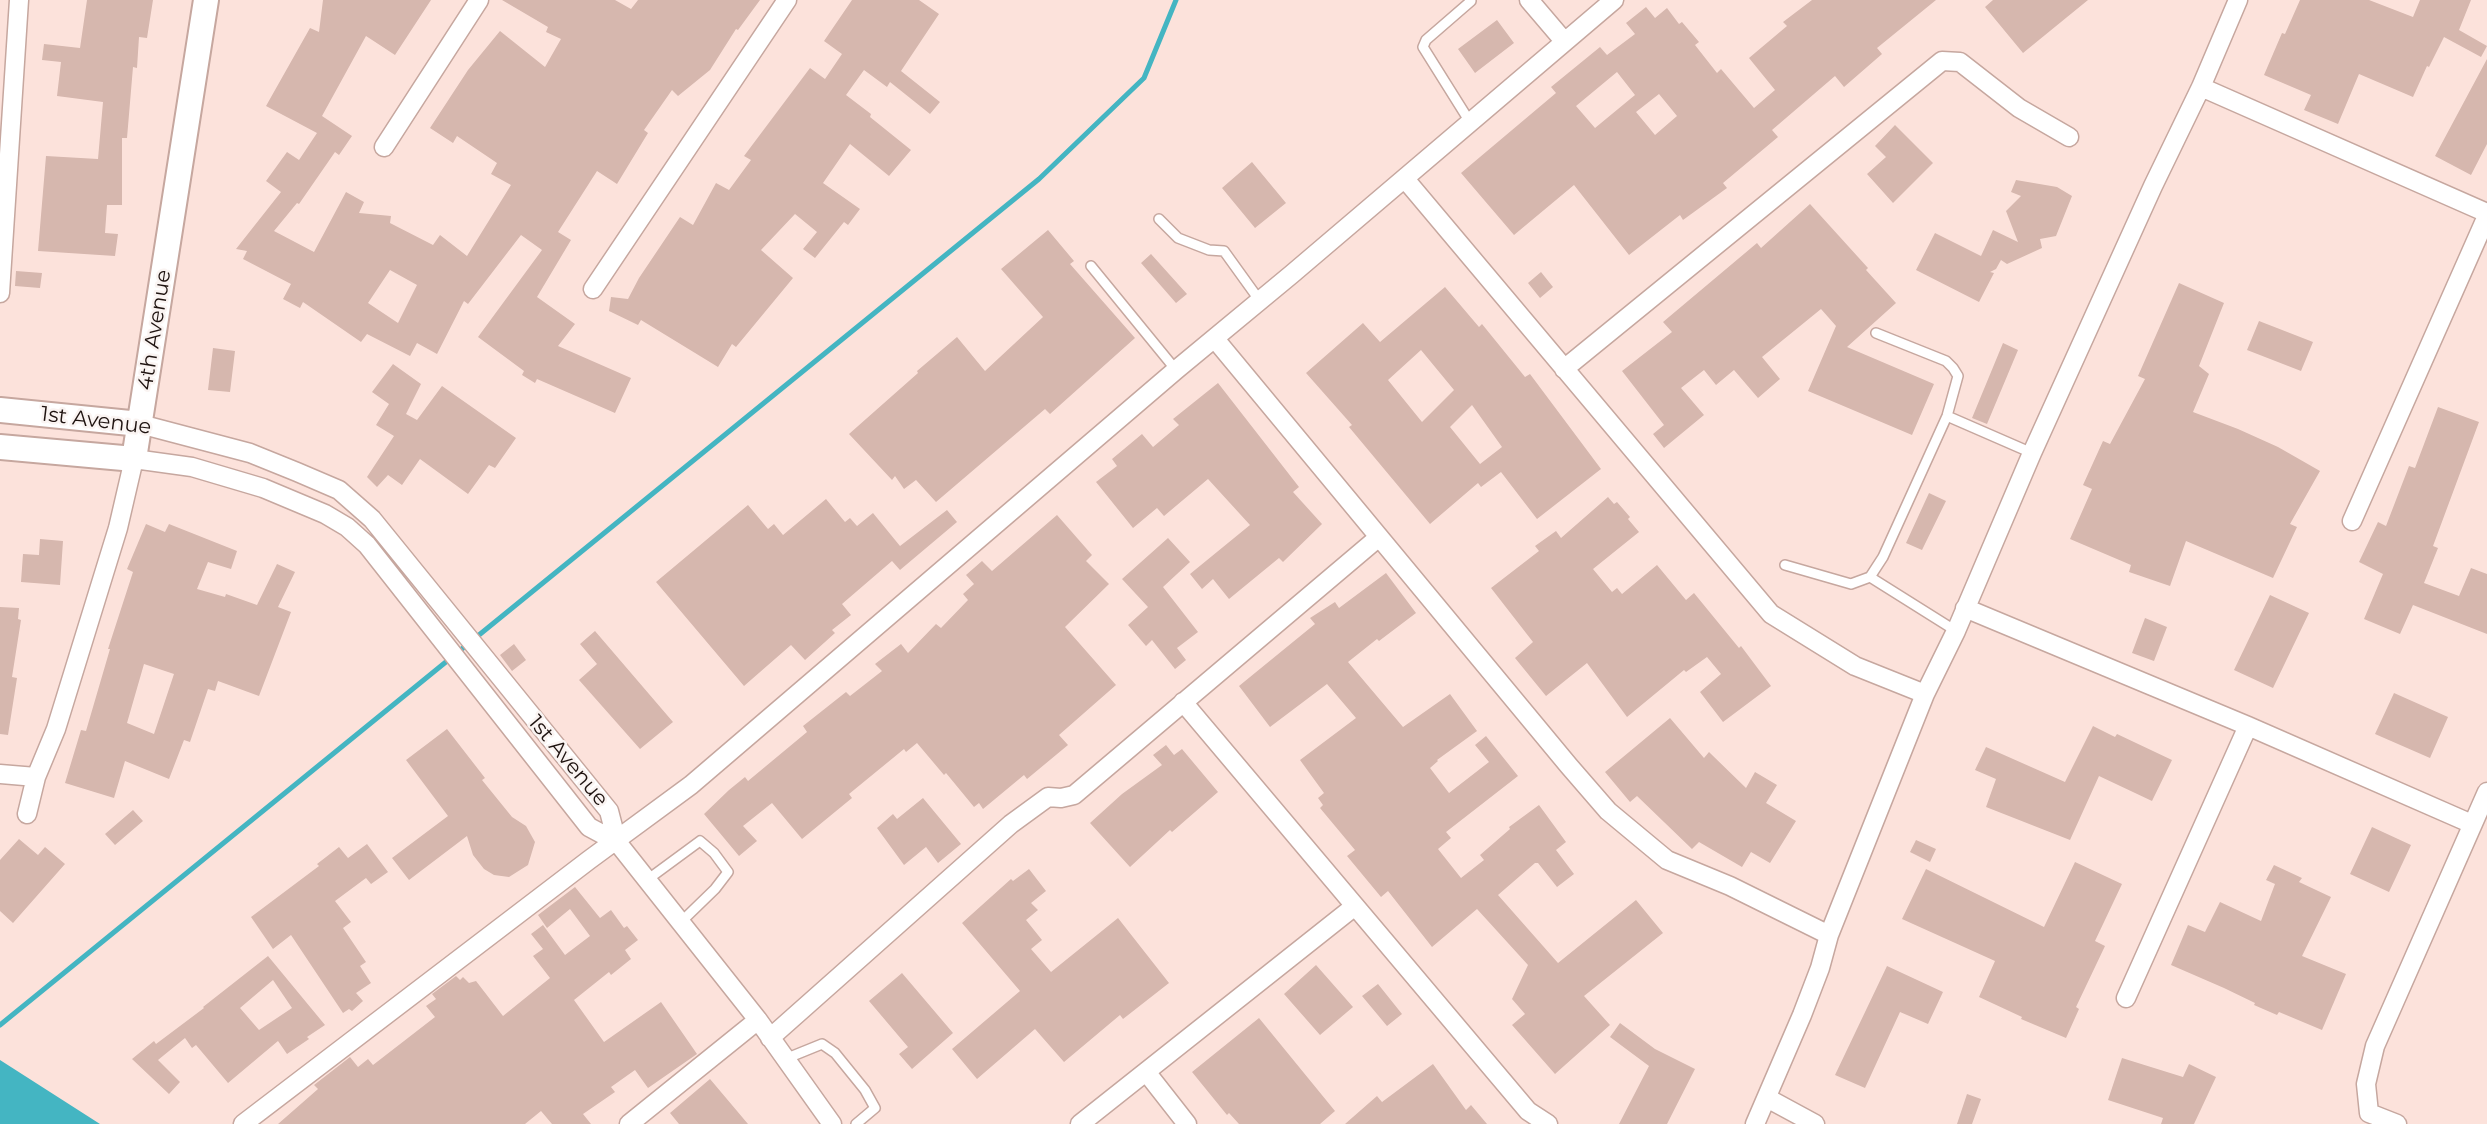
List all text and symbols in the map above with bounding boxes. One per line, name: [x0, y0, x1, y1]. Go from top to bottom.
street label: 4th Avenue: [133, 268, 177, 392]
street label: 1st Avenue: [39, 402, 153, 440]
street label: 1st Avenue: [523, 710, 613, 812]

